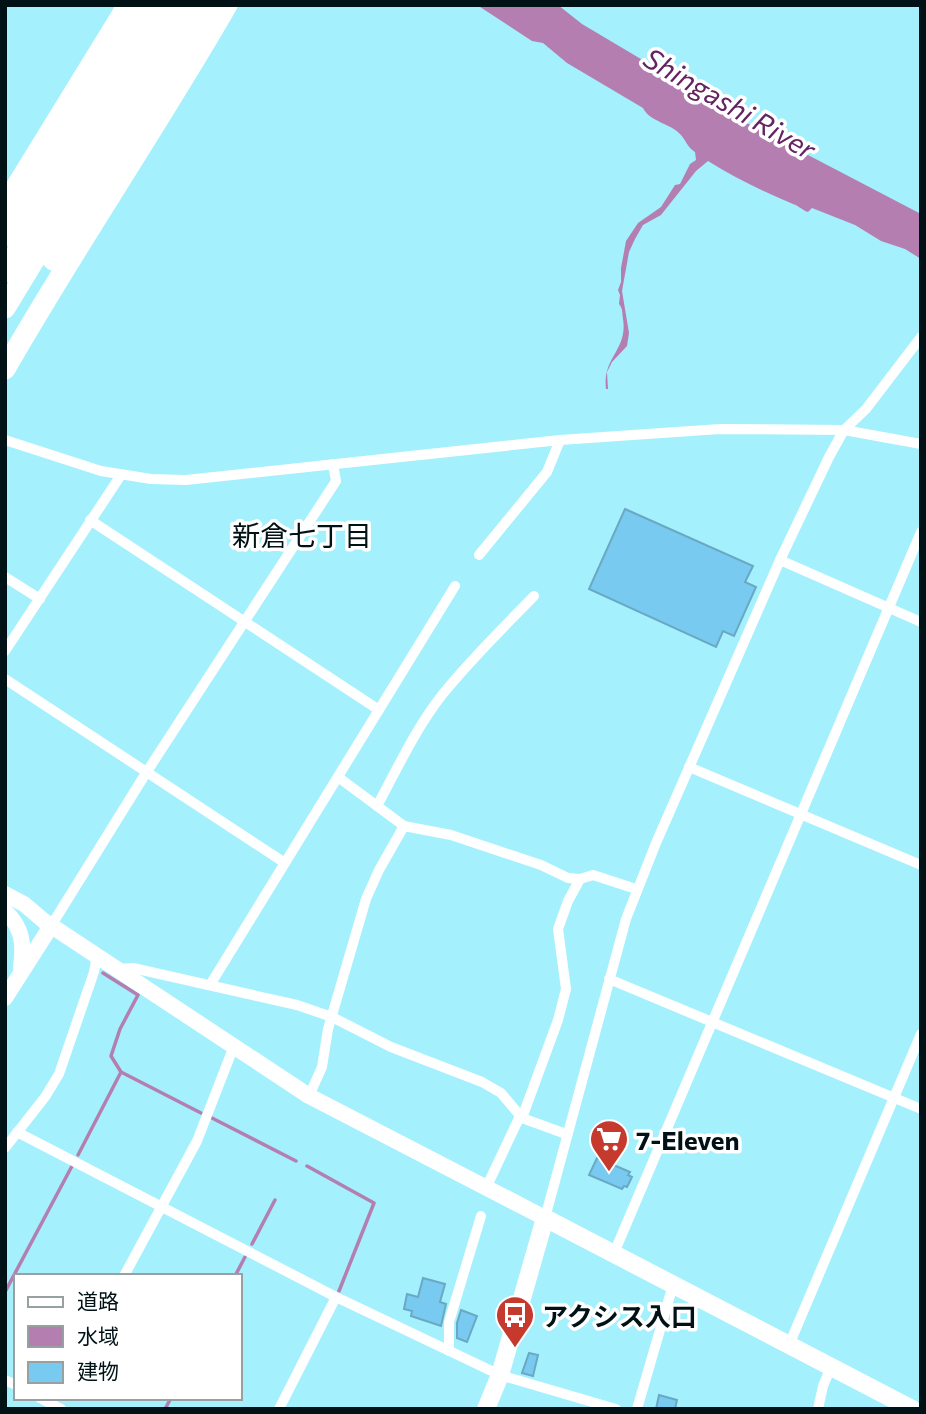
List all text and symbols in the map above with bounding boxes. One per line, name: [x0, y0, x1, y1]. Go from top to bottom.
water label: Shingashi River: [638, 40, 823, 166]
district label: 新倉七丁目: [232, 518, 372, 552]
supermarket icon: 7-Eleven: [588, 1118, 630, 1173]
place label: 7-Eleven: [636, 1124, 740, 1155]
legend: [14, 1274, 242, 1400]
text: 道路: [77, 1288, 119, 1313]
bus stop icon: アクシス入口: [494, 1294, 536, 1349]
place label: アクシス入口: [542, 1300, 697, 1331]
text: 水域: [77, 1323, 119, 1348]
text: 建物: [77, 1358, 119, 1383]

